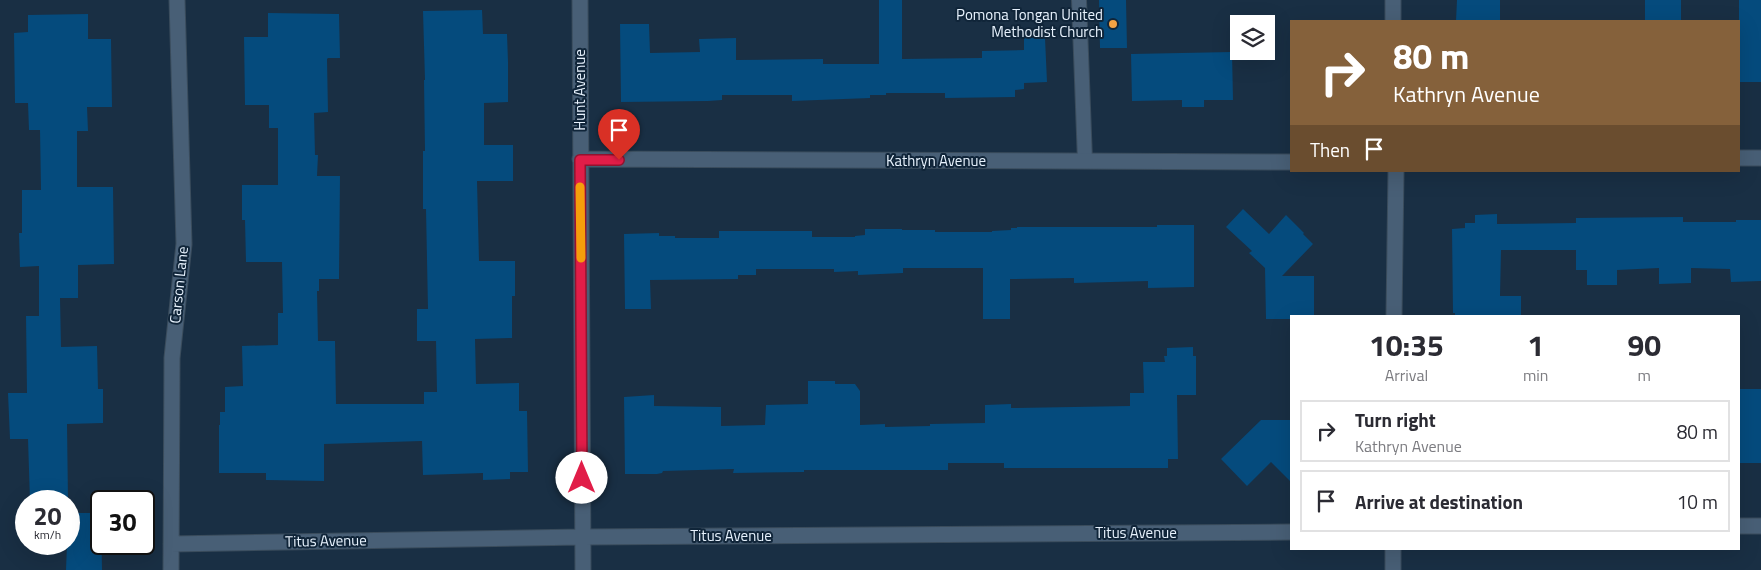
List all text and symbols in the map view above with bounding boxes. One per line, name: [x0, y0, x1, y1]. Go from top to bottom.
place label: Pomona Tongan United Methodist Church: [956, 3, 1103, 43]
map controls: [1230, 15, 1275, 60]
button: layers: [1230, 15, 1275, 60]
marker: Pomona Tongan United Methodist Church: [1107, 18, 1119, 30]
text: 80 m: [1393, 29, 1469, 83]
icon: right: [1310, 40, 1375, 105]
street label: Hunt Avenue: [568, 49, 591, 131]
text: Kathryn Avenue: [1393, 77, 1540, 111]
pin: [598, 109, 640, 160]
icon: arrive: [605, 116, 633, 144]
text: Then: [1310, 135, 1350, 164]
icon: arrive: [1360, 135, 1388, 163]
street label: Kathryn Avenue: [886, 149, 986, 172]
street label: Carson Lane: [163, 245, 194, 325]
text: 10:35: [1369, 322, 1444, 368]
text: 1: [1527, 322, 1544, 368]
text: 90: [1627, 322, 1661, 368]
text: Arrival: [1385, 363, 1428, 387]
text: min: [1523, 363, 1548, 387]
text: m: [1637, 363, 1651, 387]
text: Turn right: [1355, 405, 1436, 434]
icon: right: [1312, 417, 1340, 445]
text: 80 m: [1677, 417, 1718, 446]
text: Kathryn Avenue: [1355, 434, 1462, 458]
position arrow: [555, 451, 607, 503]
icon: arrive: [1312, 487, 1340, 515]
text: Arrive at destination: [1355, 487, 1523, 516]
text: 10 m: [1677, 487, 1718, 516]
speed limit sign: 30: [90, 490, 155, 555]
text: 20: [33, 497, 62, 535]
street label: Titus Avenue: [1095, 521, 1177, 544]
street label: Titus Avenue: [690, 524, 772, 547]
text: km/h: [34, 525, 61, 544]
street label: Titus Avenue: [285, 528, 367, 553]

